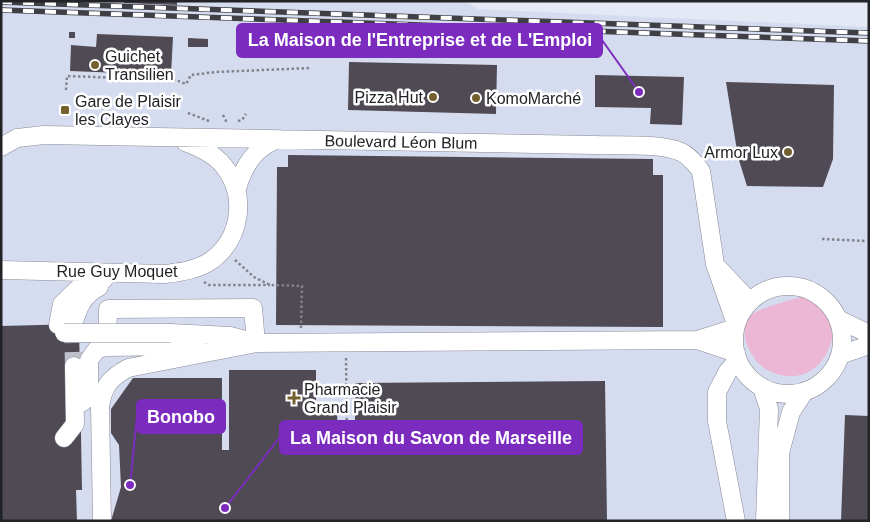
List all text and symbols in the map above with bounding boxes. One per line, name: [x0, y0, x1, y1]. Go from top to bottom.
callout: La Maison de l'Entreprise et de L'Emploi: [237, 24, 602, 57]
text: La Maison de l'Entreprise et de L'Emploi: [248, 30, 592, 50]
place label: Guichet Transilien: [105, 48, 174, 83]
marker: Guichet Transilien: [89, 59, 101, 71]
place label: Pizza Hut: [355, 89, 424, 106]
place label: KomoMarché: [486, 90, 581, 107]
marker: Pizza Hut: [427, 91, 439, 103]
marker: KomoMarché: [470, 92, 482, 104]
place label: Gare de Plaisir les Clayes: [75, 93, 181, 128]
marker: Gare de Plaisir les Clayes: [59, 104, 71, 116]
street label: Boulevard Léon Blum: [324, 132, 478, 152]
place label: Armor Lux: [704, 144, 778, 161]
marker: Armor Lux: [782, 146, 794, 158]
street label: Rue Guy Moquet: [57, 263, 178, 280]
place label: Pharmacie Grand Plaisir: [304, 381, 397, 416]
marker: Pharmacie Grand Plaisir: [288, 392, 300, 404]
callout: Bonobo: [137, 400, 225, 433]
text: Bonobo: [147, 407, 215, 427]
callout: La Maison du Savon de Marseille: [280, 421, 582, 454]
text: La Maison du Savon de Marseille: [290, 428, 572, 448]

